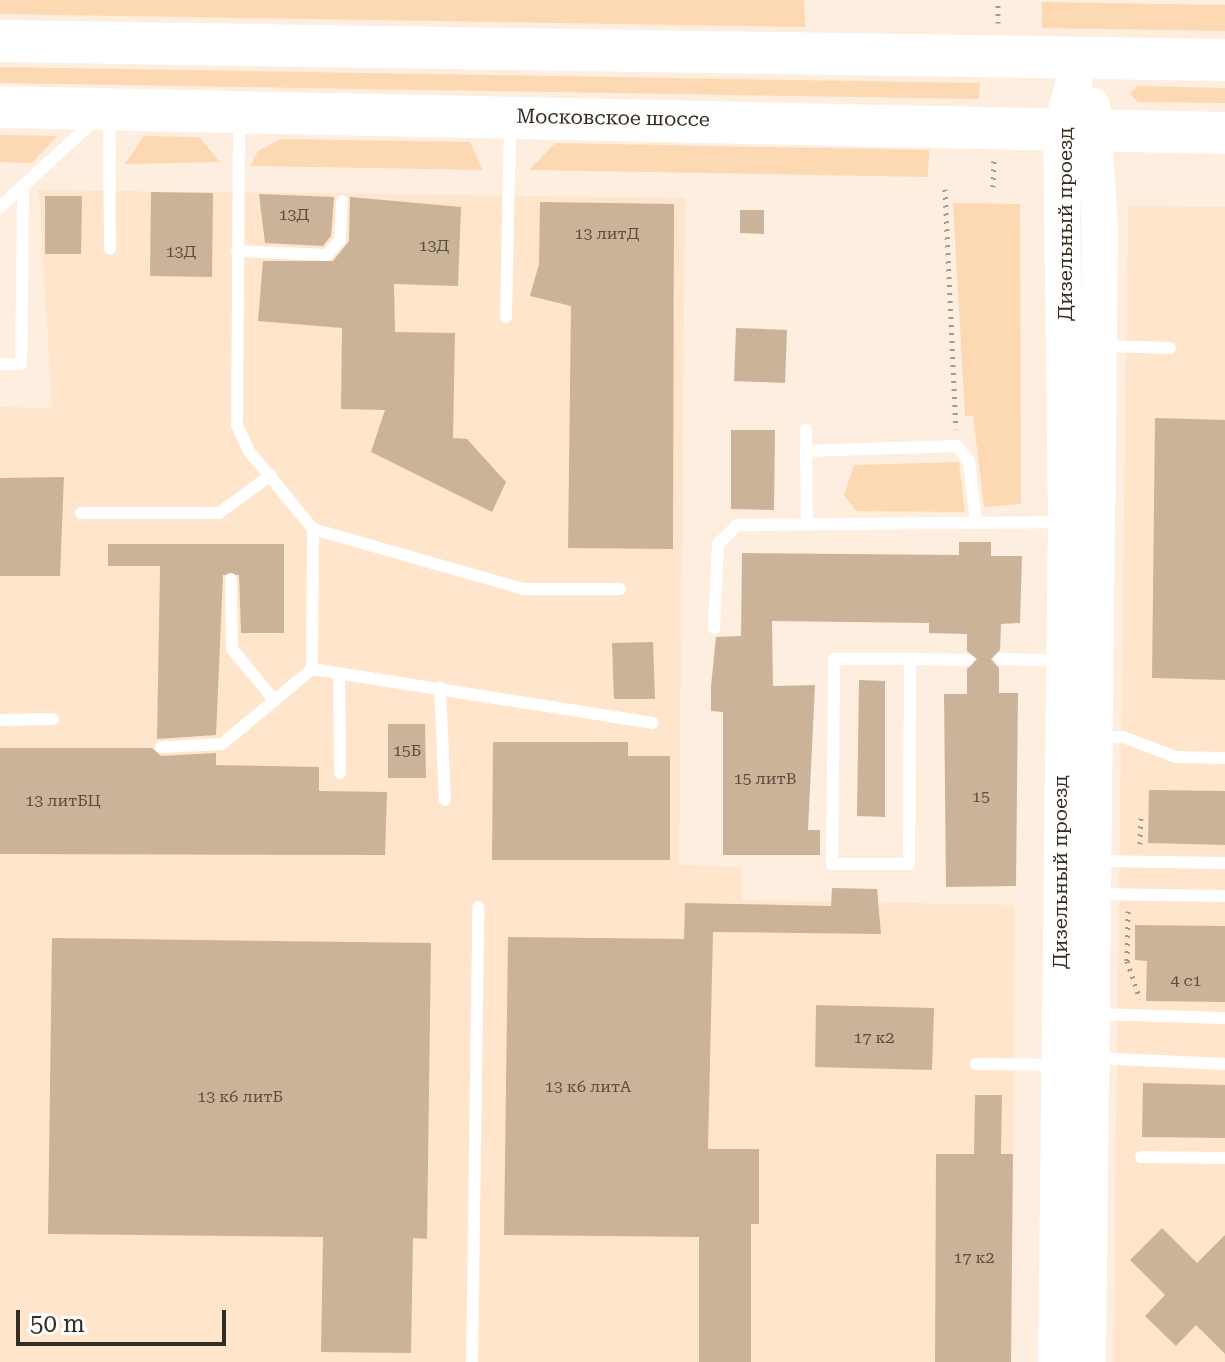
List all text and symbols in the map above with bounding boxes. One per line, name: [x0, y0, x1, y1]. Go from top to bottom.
street label: Московское шоссе: [516, 104, 710, 132]
street label: Дизельный проезд: [1053, 127, 1077, 321]
house number: 13Д: [279, 205, 309, 225]
house number: 13 литД: [575, 224, 639, 244]
house number: 13Д: [419, 236, 449, 256]
house number: 13Д: [166, 242, 196, 262]
house number: 15Б: [393, 741, 421, 761]
house number: 15 литВ: [734, 769, 796, 789]
street label: Дизельный проезд: [1048, 775, 1072, 969]
house number: 15: [972, 787, 990, 807]
house number: 13 литБЦ: [25, 791, 101, 811]
house number: 4 с1: [1171, 971, 1201, 991]
house number: 17 к2: [853, 1028, 895, 1048]
house number: 13 к6 литА: [545, 1077, 631, 1097]
house number: 13 к6 литБ: [197, 1087, 283, 1107]
house number: 17 к2: [953, 1248, 995, 1268]
scale bar: [20, 1294, 230, 1344]
text: 50 m: [30, 1310, 85, 1338]

